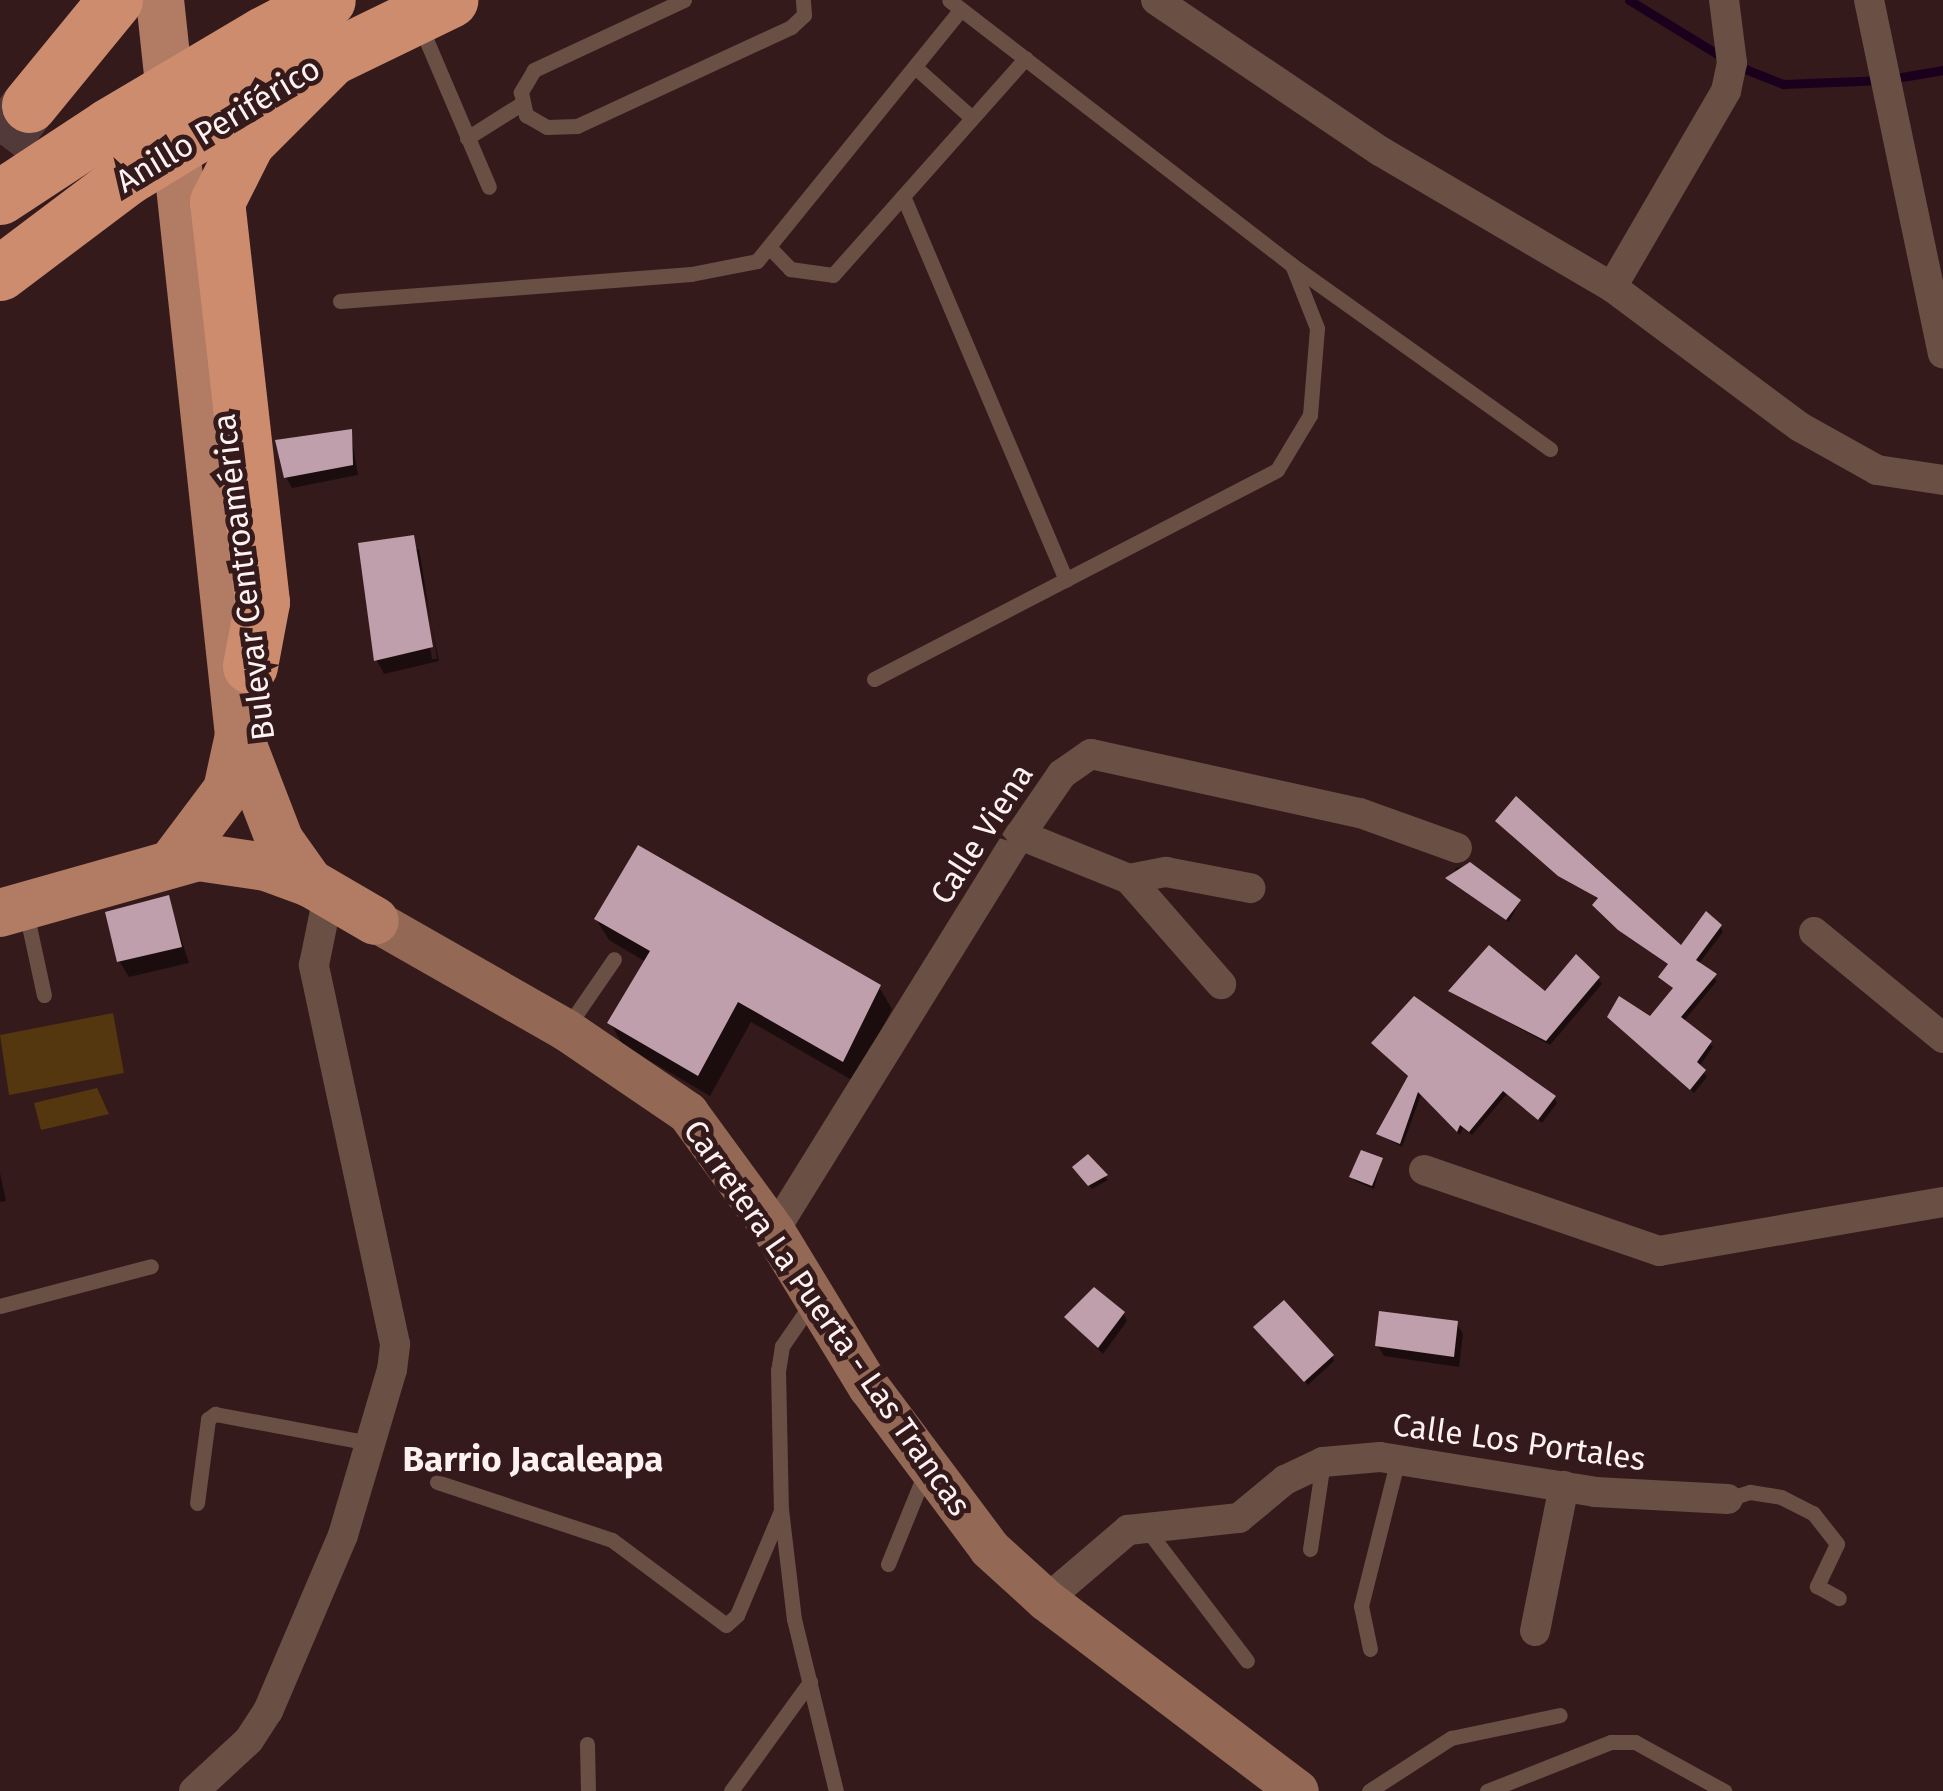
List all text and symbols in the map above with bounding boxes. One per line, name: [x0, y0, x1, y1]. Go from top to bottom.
street label: Anillo Periférico: [109, 49, 327, 201]
street label: Bulevar Centroamérica: [205, 411, 283, 743]
street label: Calle Viena: [922, 757, 1042, 911]
street label: Carretera La Puerta - Las Trancas: [675, 1113, 979, 1523]
street label: Calle Los Portales: [1390, 1405, 1648, 1479]
district label: Barrio Jacaleapa: [402, 1438, 664, 1480]

